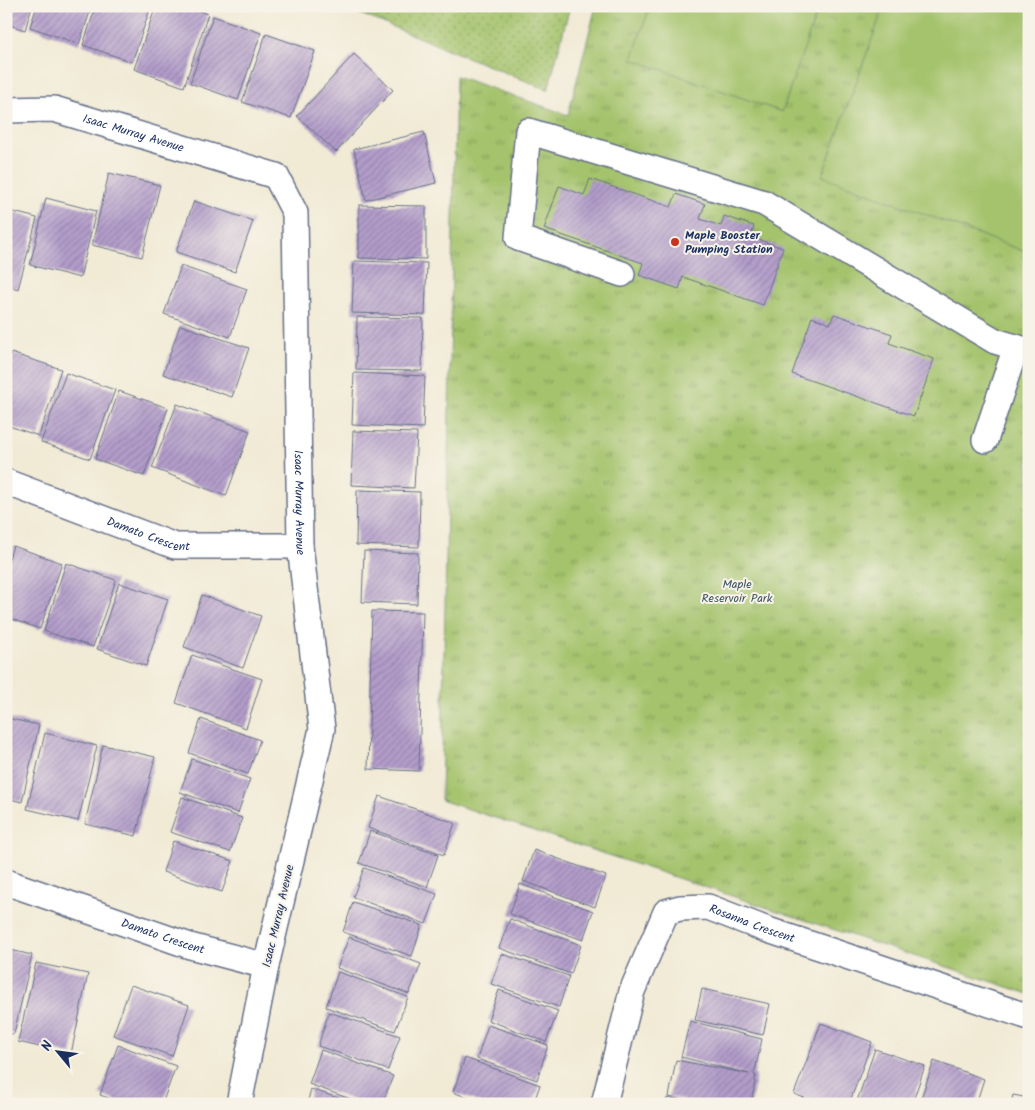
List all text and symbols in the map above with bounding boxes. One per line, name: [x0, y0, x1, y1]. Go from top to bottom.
street label: Isaac Murray Avenue: [80, 109, 187, 158]
place label: Maple Booster Pumping Station: [685, 226, 773, 259]
marker: Maple Booster Pumping Station: [669, 236, 681, 248]
street label: Isaac Murray Avenue: [289, 450, 310, 557]
street label: Damato Crescent: [104, 512, 190, 556]
park label: Maple Reservoir Park: [702, 575, 773, 608]
street label: Isaac Murray Avenue: [257, 862, 300, 969]
street label: Rosanna Crescent: [706, 899, 797, 948]
street label: Damato Crescent: [118, 914, 207, 960]
north arrow: [32, 1028, 82, 1078]
text: N: [36, 1037, 59, 1055]

